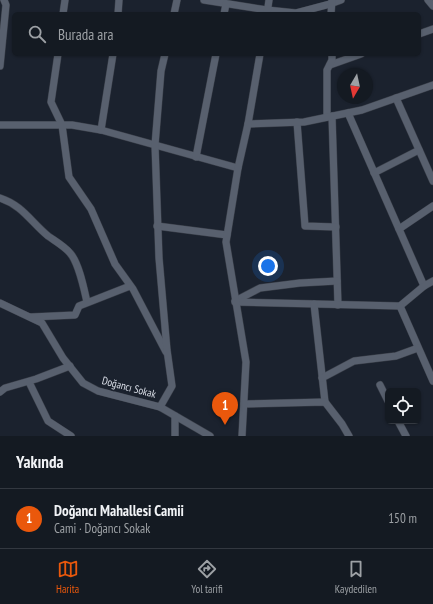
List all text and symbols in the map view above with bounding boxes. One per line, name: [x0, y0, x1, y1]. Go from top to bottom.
search box: [12, 12, 421, 56]
icon: search: [26, 23, 48, 45]
text: Burada ara: [58, 25, 113, 44]
north arrow: [337, 68, 373, 104]
your location: [258, 256, 278, 276]
street label: Doğancı Sokak: [100, 373, 158, 401]
map controls: [385, 388, 421, 424]
button: locate: [385, 388, 421, 424]
pin: 1: [212, 392, 238, 425]
text: Yakında: [16, 451, 63, 473]
text: Doğancı Mahallesi Camii: [54, 501, 184, 520]
text: 1: [26, 510, 32, 527]
text: 150 m: [388, 510, 417, 527]
text: Cami · Doğancı Sokak: [54, 520, 150, 537]
tab: Harita: [56, 558, 79, 596]
tab: Yol tarifi: [191, 558, 223, 596]
tab: Kaydedilen: [335, 558, 377, 596]

